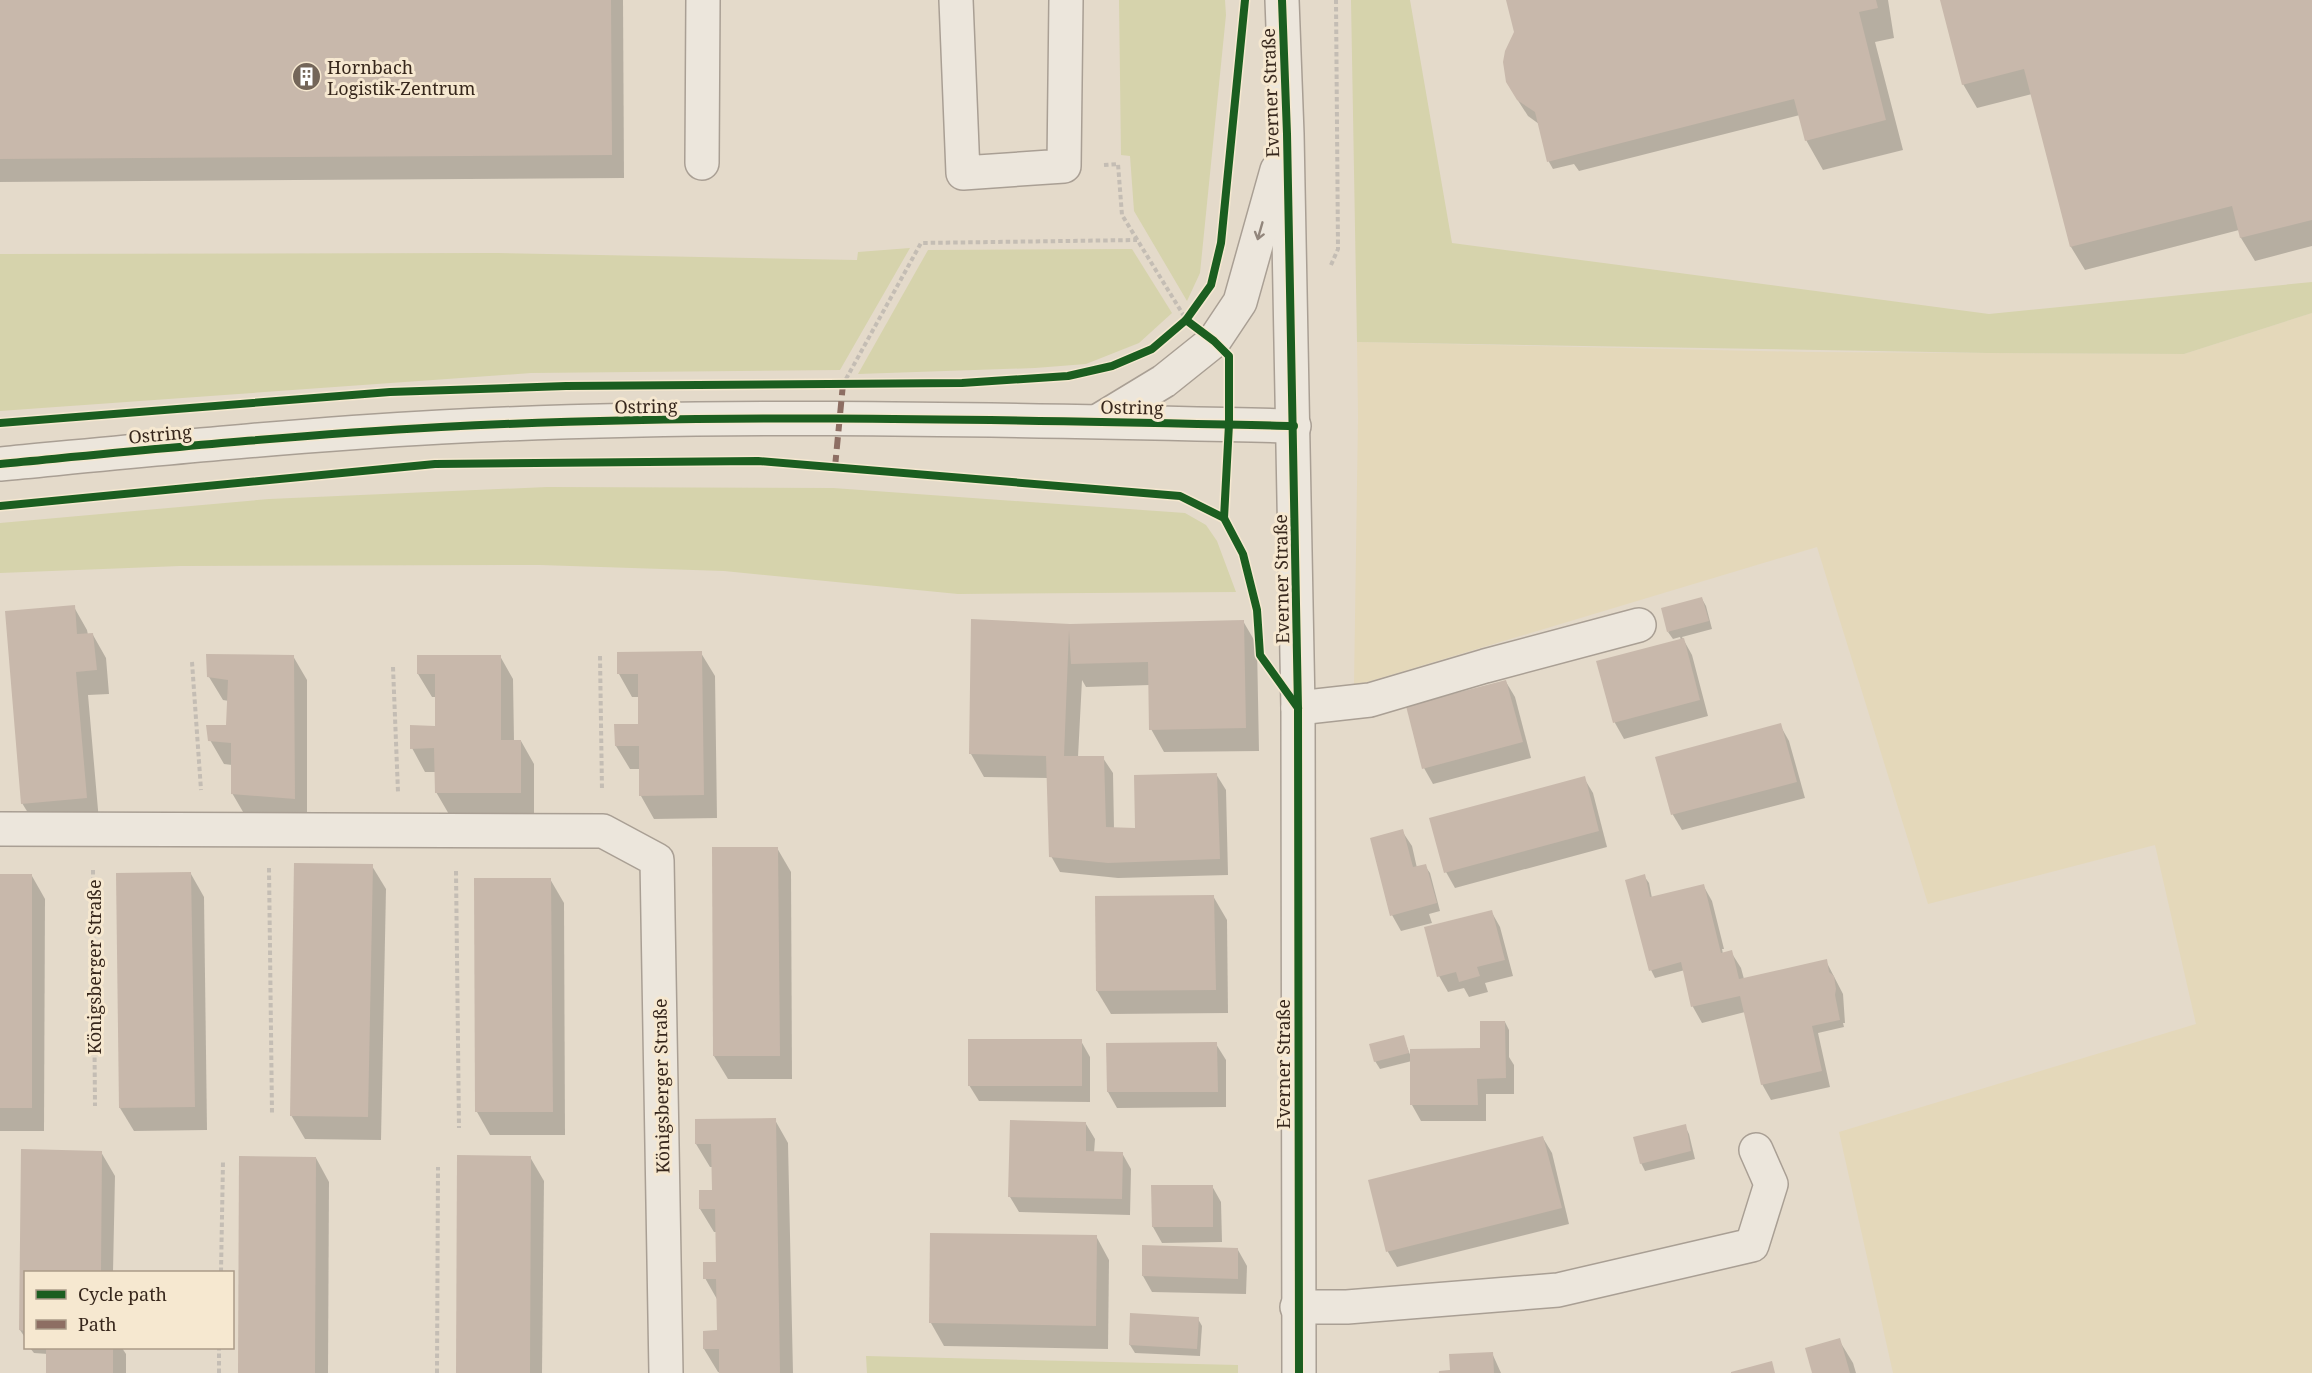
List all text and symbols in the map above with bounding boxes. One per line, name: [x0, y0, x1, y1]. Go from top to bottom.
street label: Everner Straße: [1256, 28, 1284, 158]
place label: Hornbach Logistik-Zentrum: [327, 55, 476, 100]
building icon: Hornbach Logistik-Zentrum: [290, 61, 322, 93]
one-way arrow: [1254, 221, 1265, 240]
street label: Ostring: [614, 393, 678, 419]
street label: Ostring: [1100, 394, 1164, 420]
street label: Ostring: [127, 419, 193, 449]
street label: Everner Straße: [1268, 514, 1294, 644]
street label: Königsberger Straße: [82, 879, 106, 1055]
street label: Königsberger Straße: [647, 998, 675, 1174]
street label: Everner Straße: [1271, 999, 1295, 1129]
legend: [24, 1271, 234, 1349]
text: Cycle path: [78, 1282, 167, 1306]
text: Path: [78, 1312, 117, 1336]

